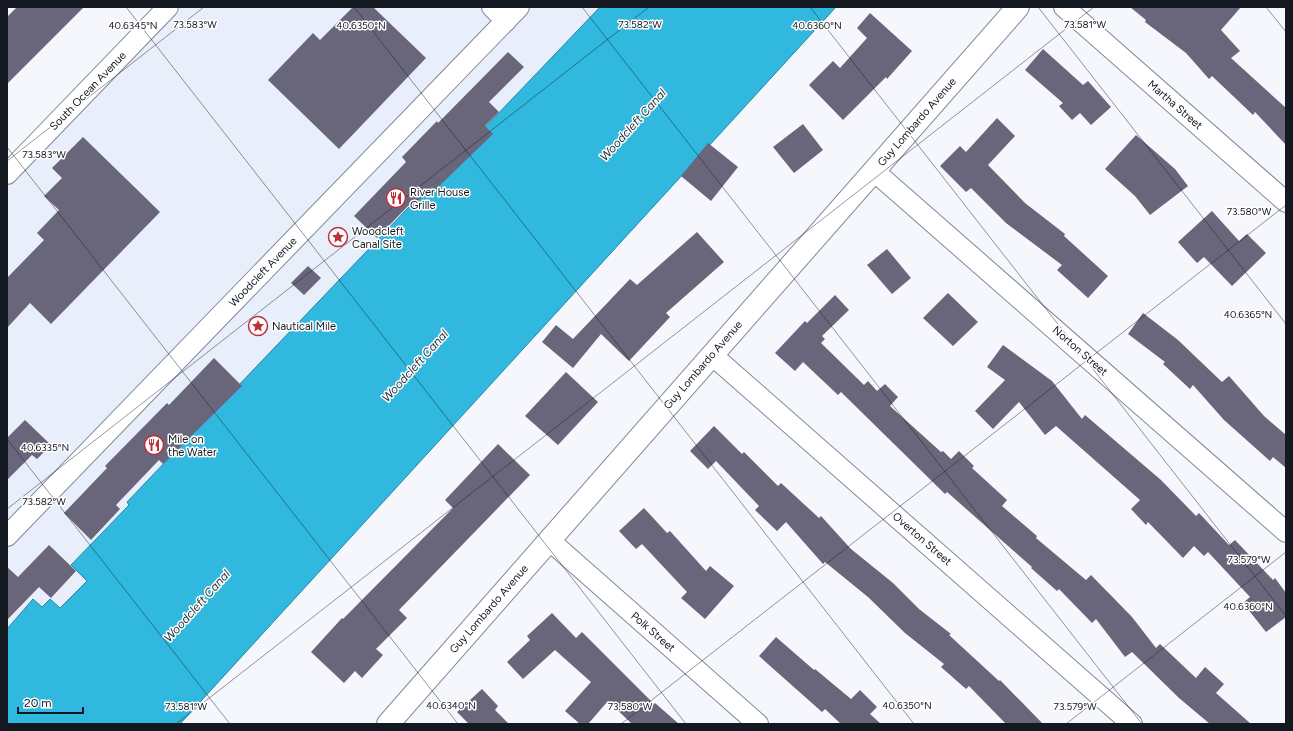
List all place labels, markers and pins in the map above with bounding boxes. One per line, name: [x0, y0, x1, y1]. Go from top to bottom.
place label: River House Grille: [410, 186, 469, 212]
restaurant icon: River House Grille: [385, 187, 407, 209]
place label: Woodcleft Canal Site: [352, 225, 404, 251]
place icon: Woodcleft Canal Site: [327, 226, 349, 248]
place icon: Nautical Mile: [247, 315, 269, 337]
place label: Nautical Mile: [272, 320, 336, 333]
place label: Mile on the Water: [168, 433, 217, 459]
restaurant icon: Mile on the Water: [143, 434, 165, 456]

